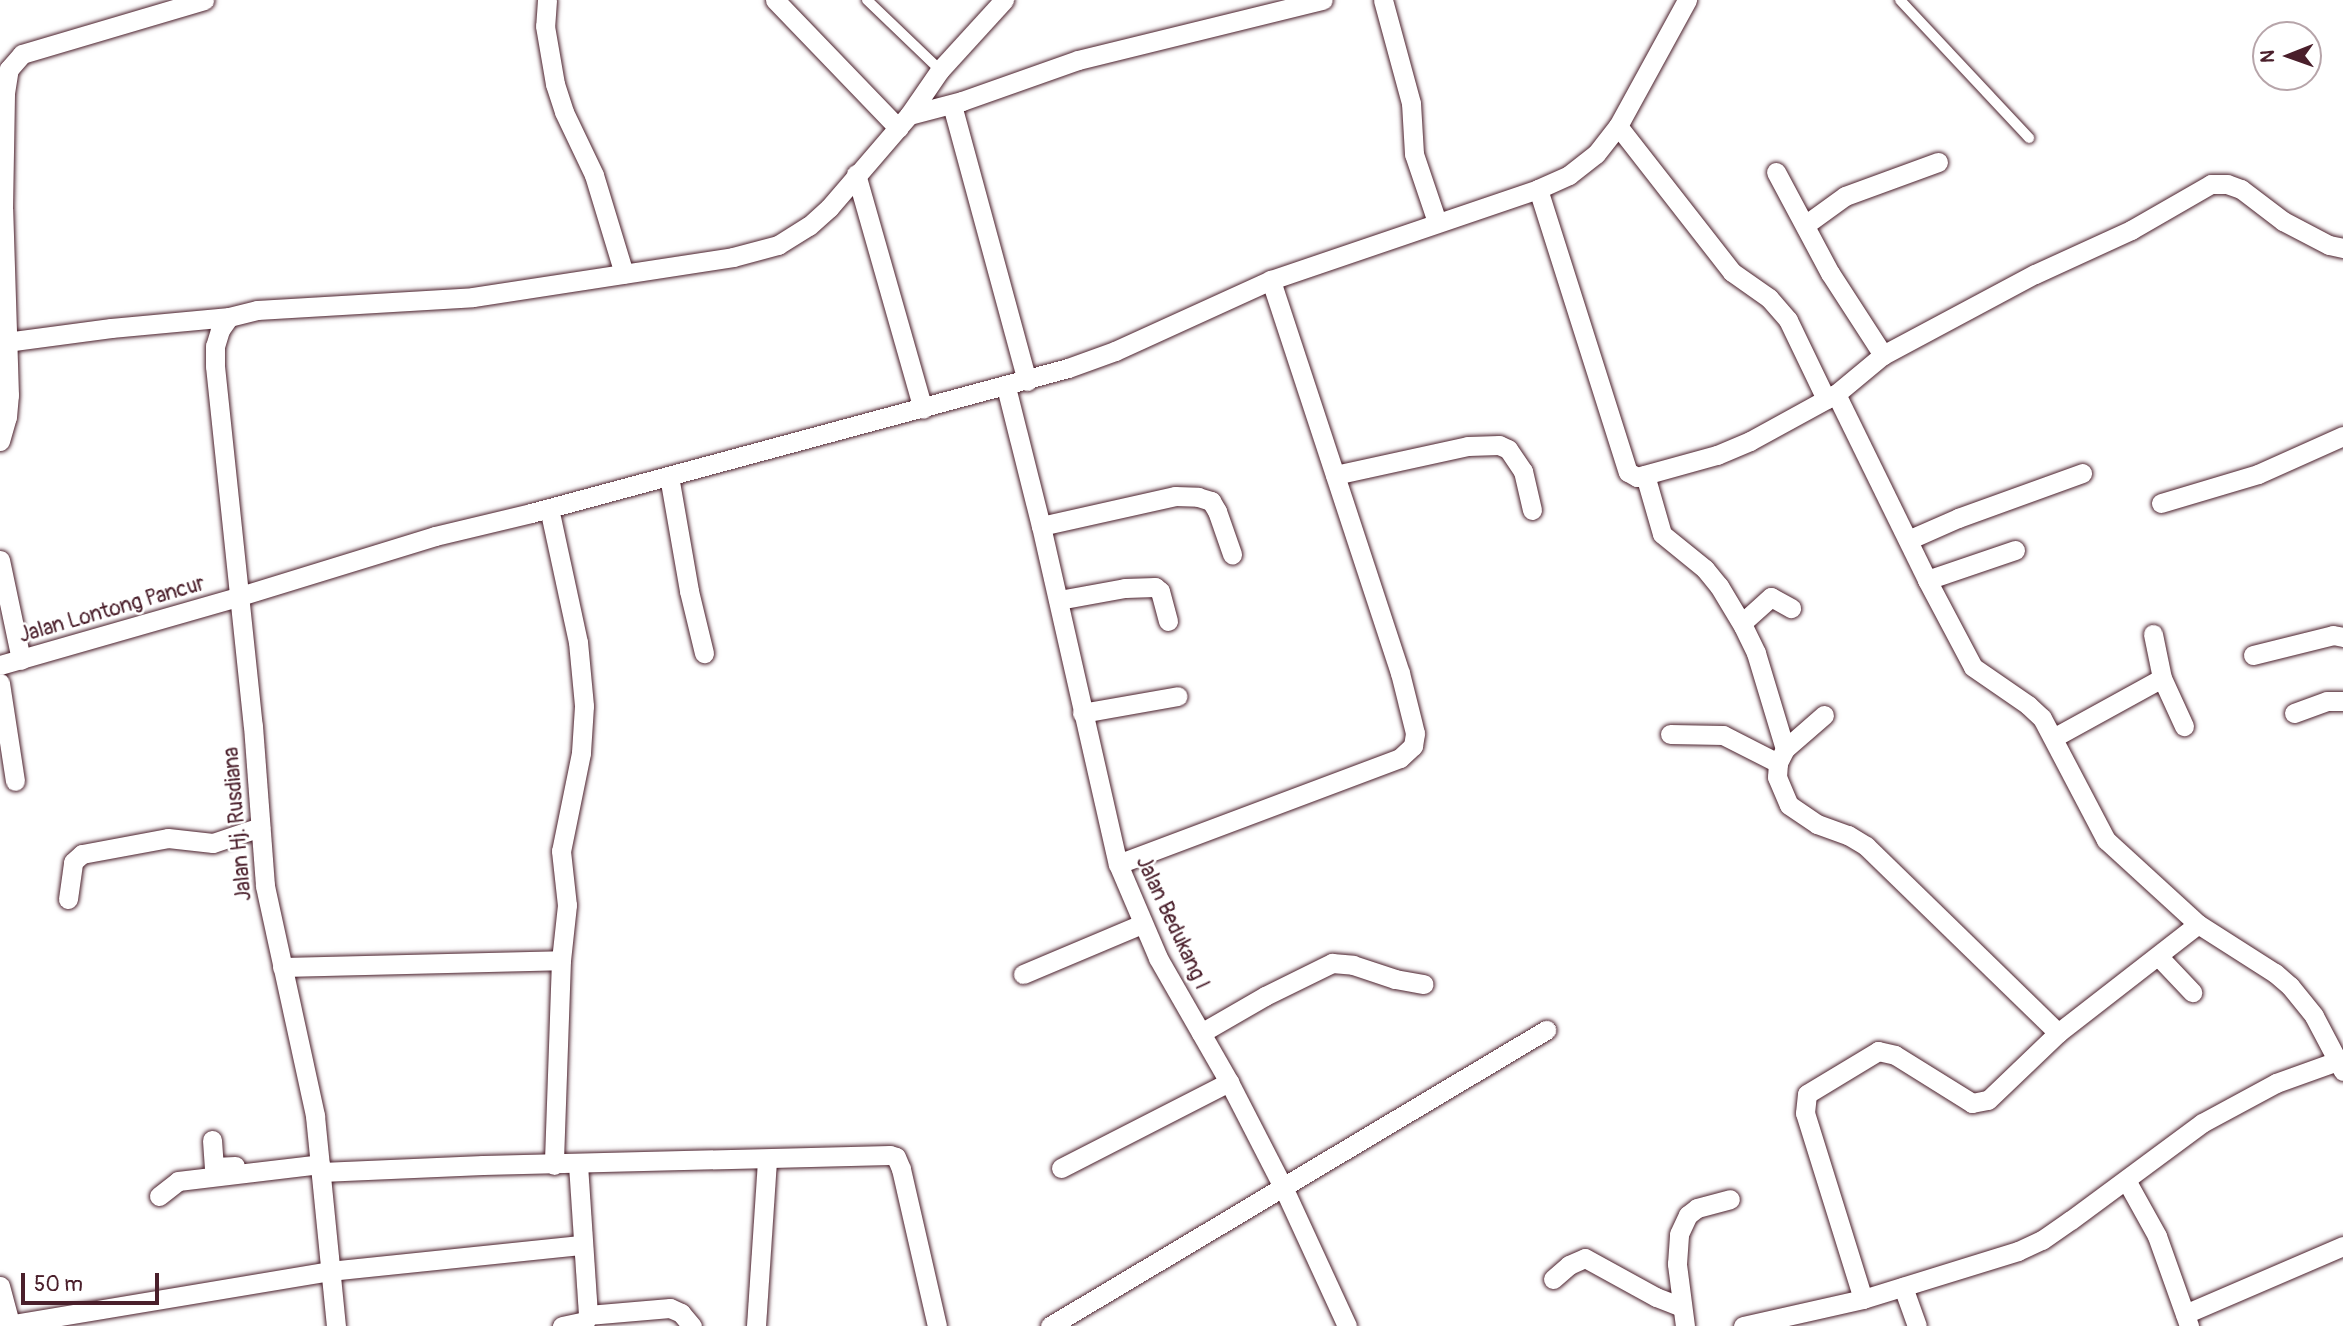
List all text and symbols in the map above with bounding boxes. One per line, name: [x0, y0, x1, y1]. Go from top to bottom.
north arrow: [2252, 21, 2322, 91]
text: N: [2256, 50, 2280, 63]
street label: Jalan Lontong Pancur: [16, 571, 208, 649]
street label: Jalan Hj. Rusdiana: [219, 746, 257, 902]
street label: Jalan Bedukang I: [1130, 852, 1214, 994]
scale bar: [24, 1260, 163, 1304]
text: 50 m: [34, 1271, 83, 1298]

